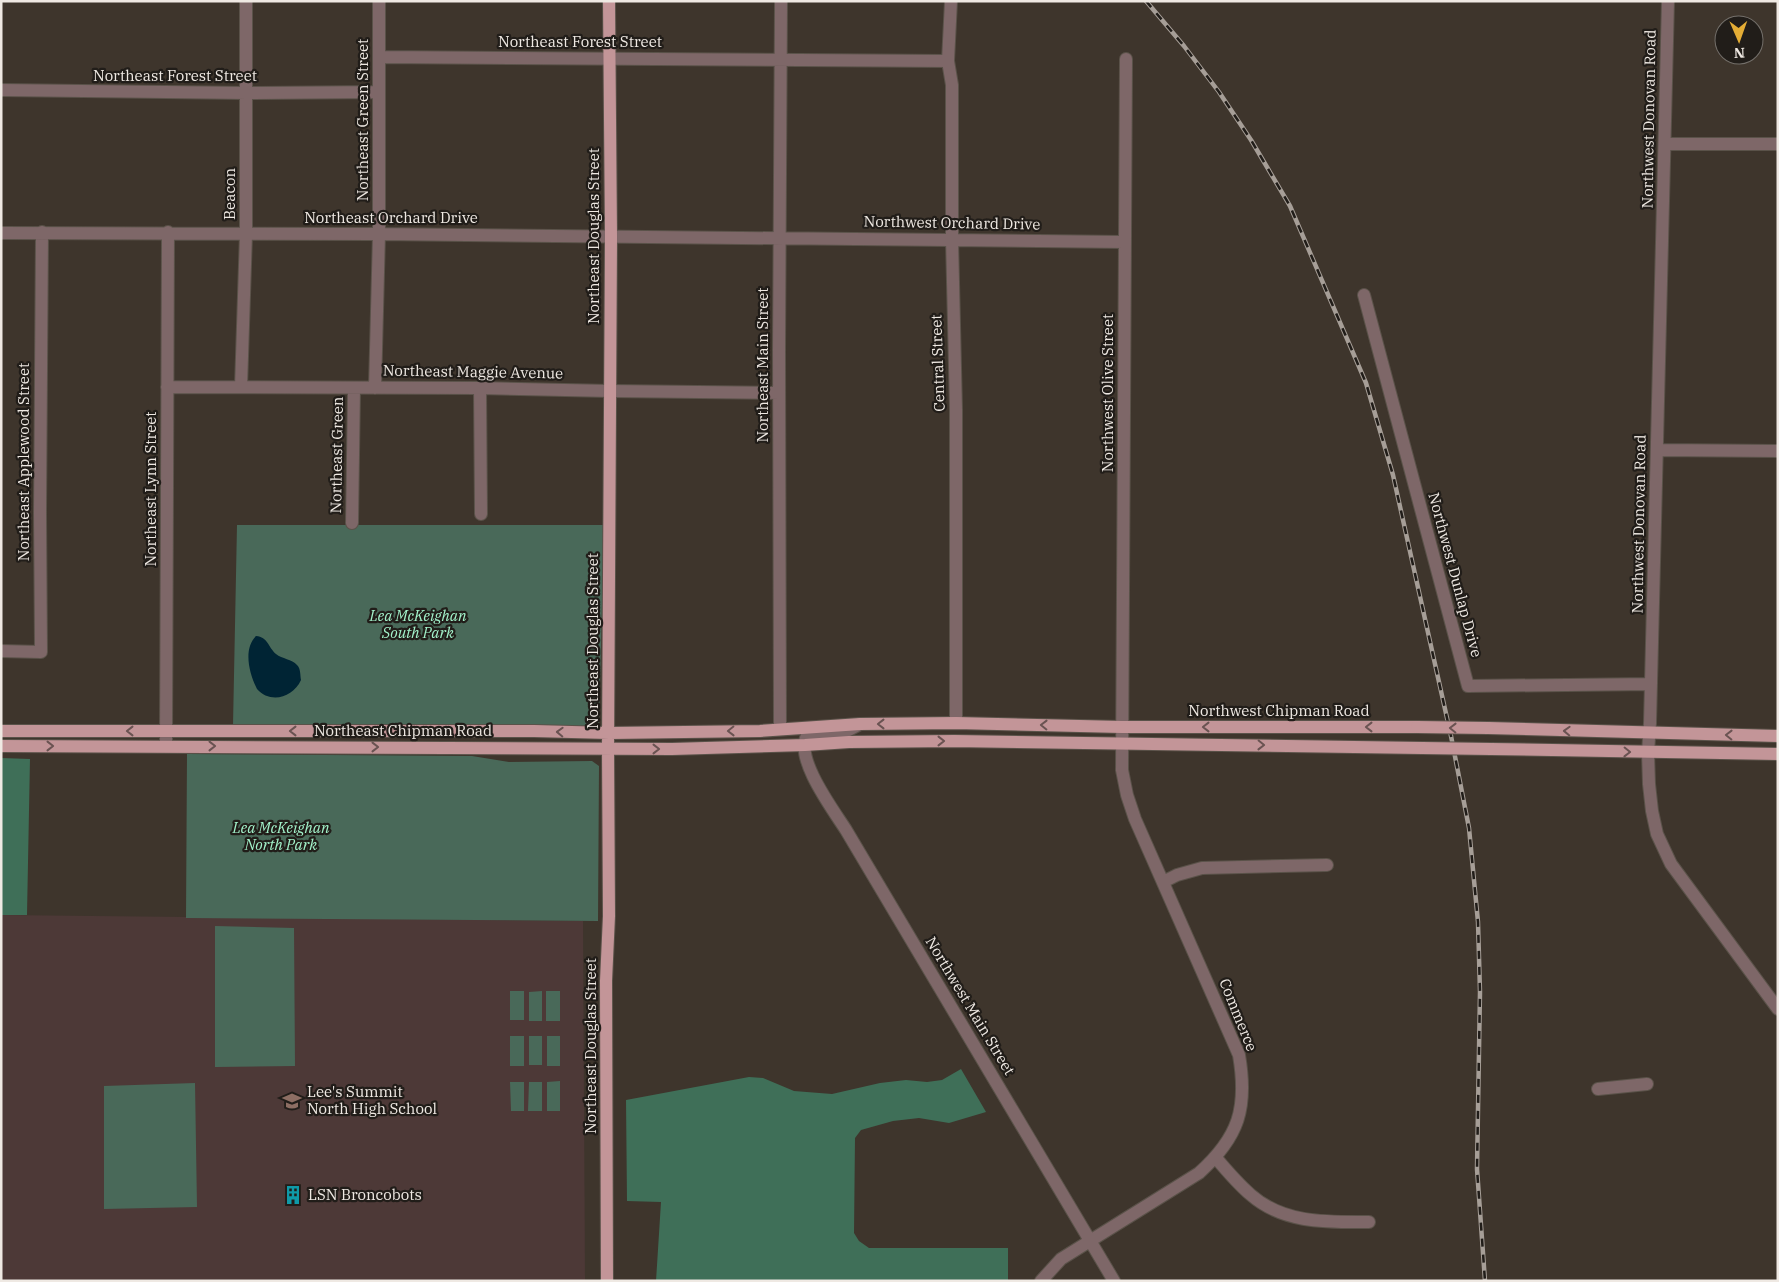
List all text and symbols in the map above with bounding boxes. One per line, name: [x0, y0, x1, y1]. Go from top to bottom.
north arrow: [1714, 15, 1764, 65]
street label: Northwest Donovan Road: [1637, 29, 1660, 209]
street label: Northeast Forest Street: [498, 32, 662, 51]
street label: Northeast Green Street: [353, 39, 372, 201]
text: N: [1734, 44, 1745, 62]
street label: Northeast Forest Street: [93, 66, 257, 85]
street label: Northeast Douglas Street: [584, 148, 603, 324]
street label: Beacon: [220, 168, 239, 220]
street label: Northeast Orchard Drive: [304, 208, 478, 227]
street label: Northwest Orchard Drive: [863, 211, 1041, 234]
street label: Northeast Main Street: [753, 287, 772, 443]
street label: Central Street: [926, 314, 949, 412]
street label: Northwest Olive Street: [1098, 314, 1117, 472]
street label: Northeast Maggie Avenue: [383, 360, 563, 383]
street label: Northeast Applewood Street: [14, 363, 33, 561]
street label: Northeast Green: [326, 396, 347, 514]
street label: Northeast Lynn Street: [141, 411, 160, 567]
street label: Northwest Donovan Road: [1627, 434, 1650, 614]
street label: Northwest Dunlap Drive: [1424, 490, 1487, 659]
street label: Northeast Douglas Street: [583, 553, 602, 729]
park label: Lea McKeighan South Park: [368, 606, 467, 642]
street label: Northwest Chipman Road: [1188, 701, 1370, 720]
one-way arrow: [877, 719, 884, 729]
one-way arrow: [1039, 720, 1047, 730]
street label: Northeast Chipman Road: [314, 721, 492, 740]
one-way arrow: [1202, 722, 1210, 732]
one-way arrow: [1364, 722, 1372, 732]
one-way arrow: [1448, 722, 1456, 733]
one-way arrow: [1562, 725, 1570, 736]
one-way arrow: [126, 726, 134, 736]
one-way arrow: [288, 726, 296, 736]
one-way arrow: [727, 726, 734, 736]
one-way arrow: [556, 727, 564, 737]
one-way arrow: [1725, 730, 1732, 740]
one-way arrow: [938, 736, 946, 746]
one-way arrow: [1258, 740, 1266, 750]
one-way arrow: [46, 741, 54, 751]
one-way arrow: [209, 741, 217, 751]
one-way arrow: [372, 742, 379, 752]
one-way arrow: [653, 744, 661, 754]
one-way arrow: [1624, 747, 1631, 757]
park label: Lea McKeighan North Park: [231, 818, 330, 854]
street label: Northwest Main Street: [922, 933, 1019, 1078]
street label: Northeast Douglas Street: [581, 958, 600, 1134]
street label: Commerce: [1215, 976, 1262, 1054]
place label: Lee's Summit North High School: [307, 1082, 437, 1118]
school or university icon: Lee's Summit North High School: [281, 1090, 303, 1112]
building icon: LSN Broncobots: [282, 1184, 304, 1206]
place label: LSN Broncobots: [308, 1185, 422, 1204]

